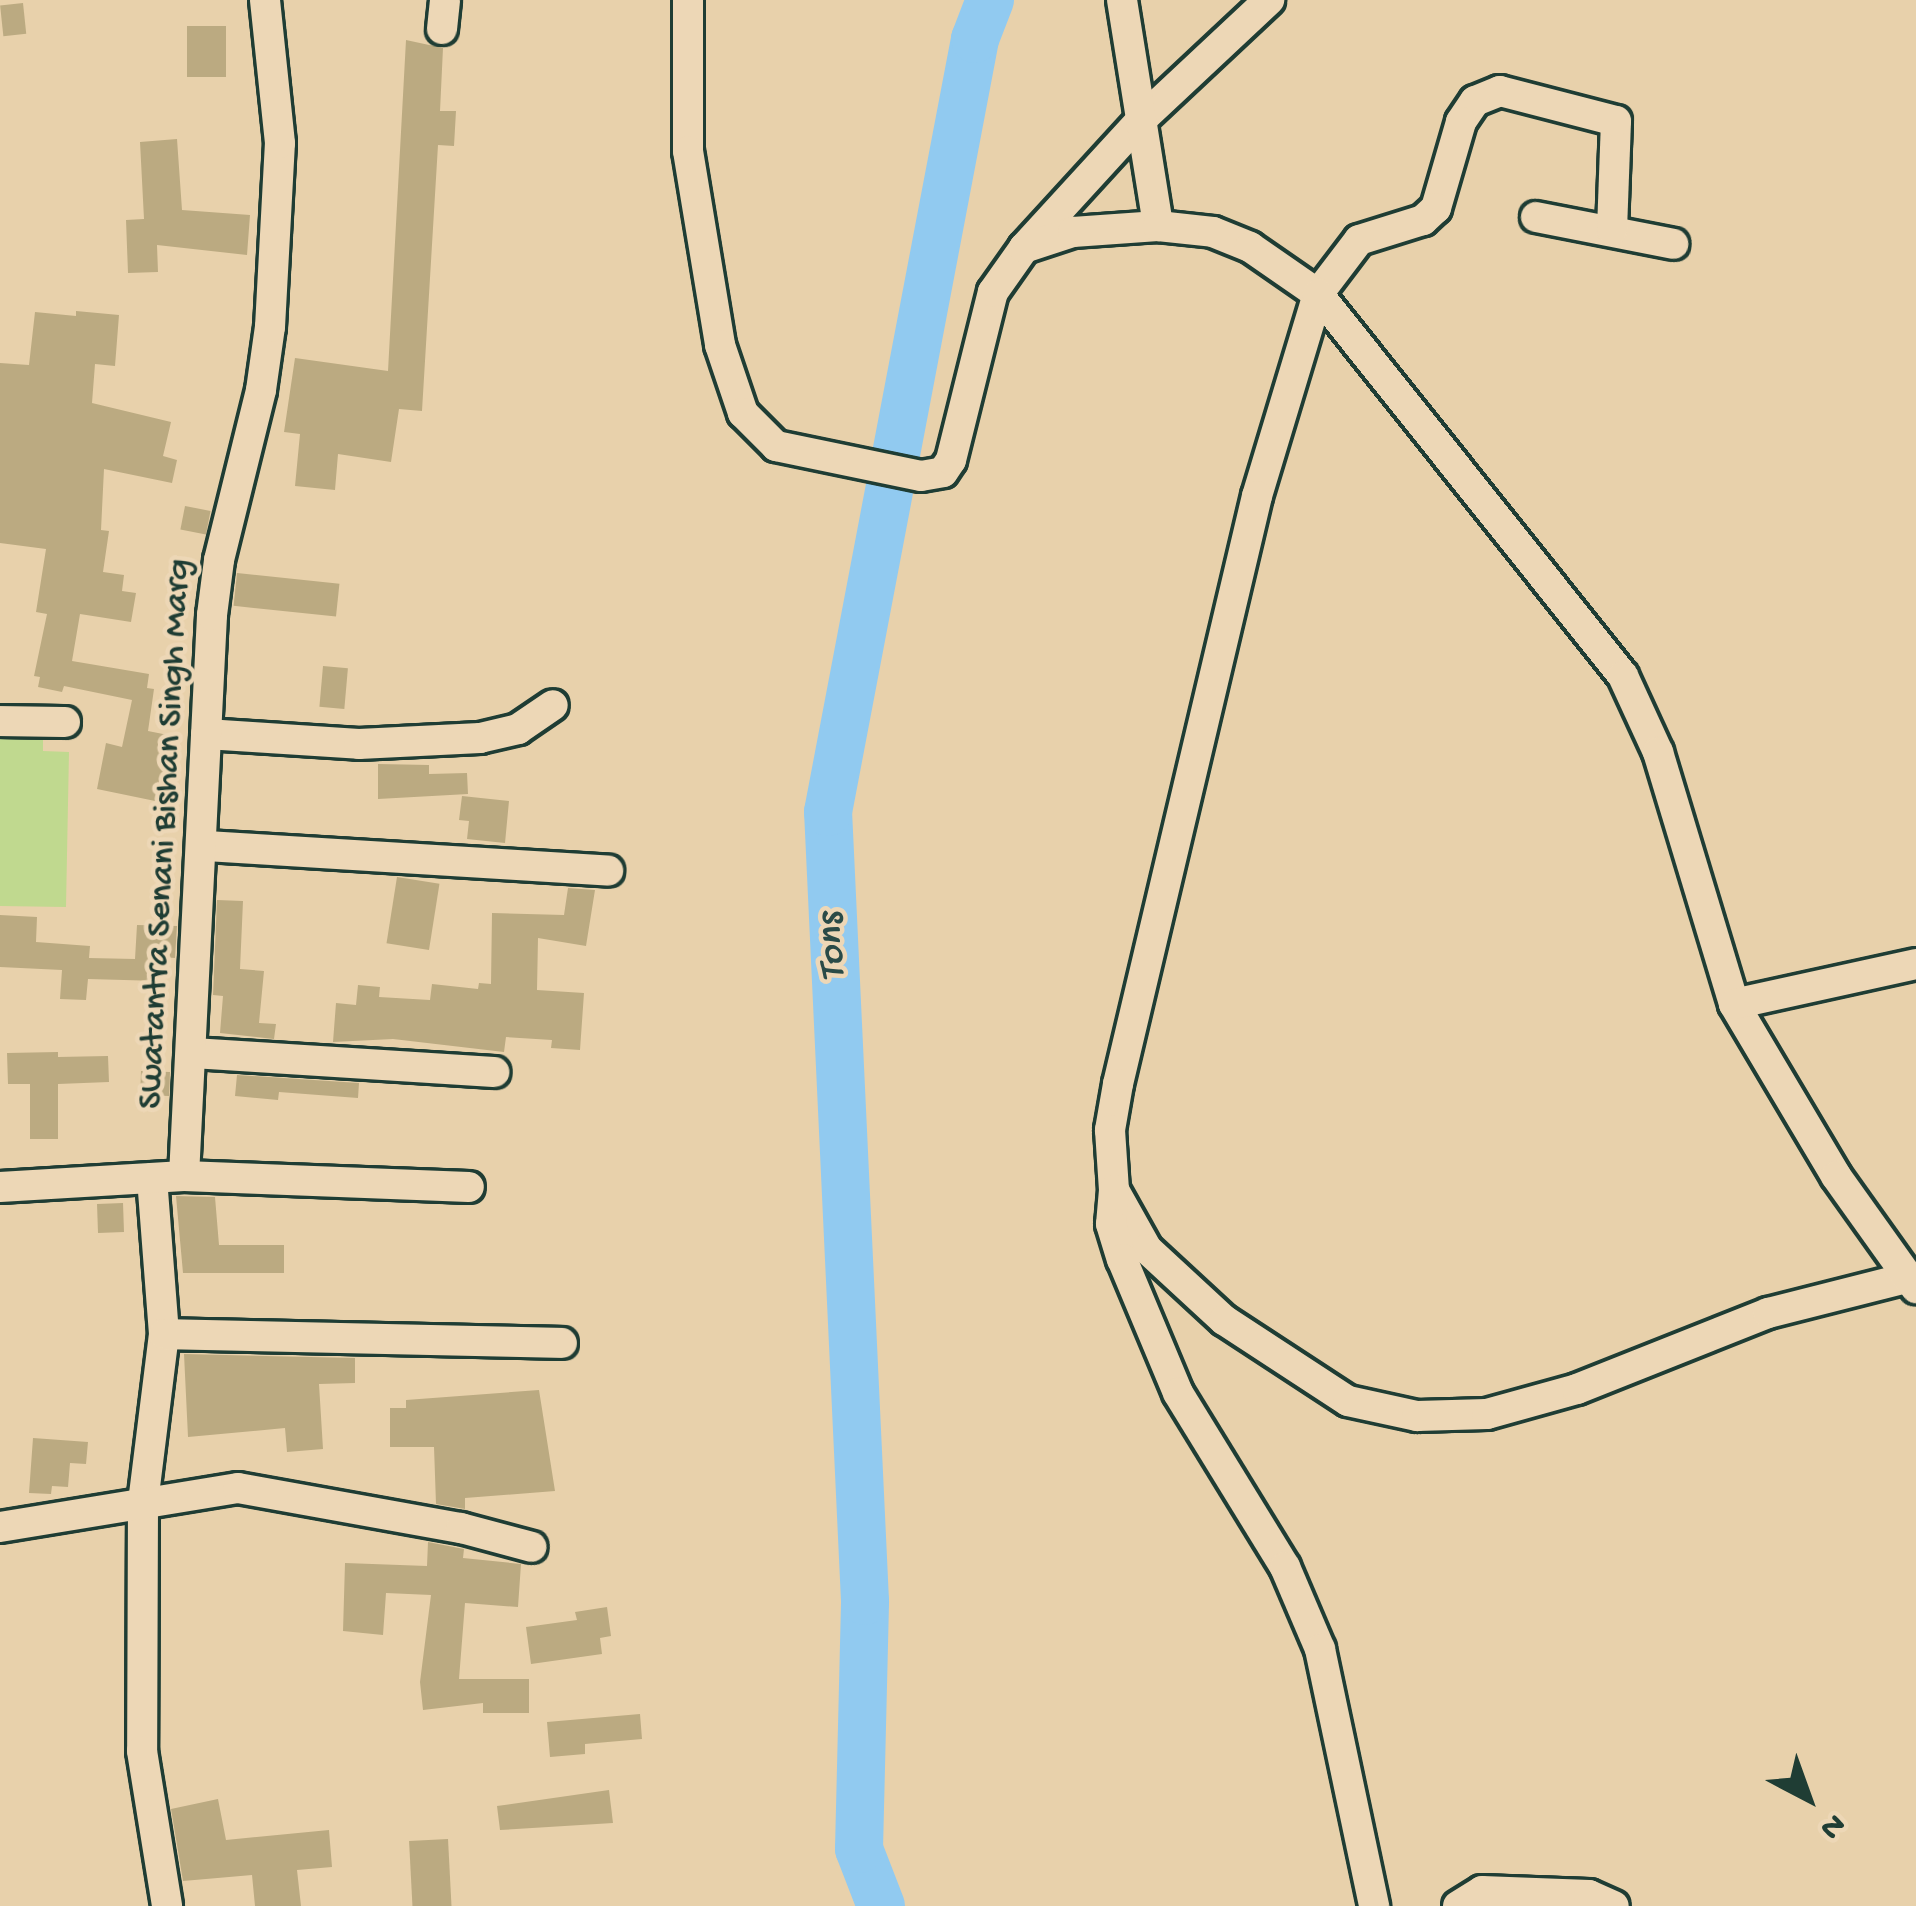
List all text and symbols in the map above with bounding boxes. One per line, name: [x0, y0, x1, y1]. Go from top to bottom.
street label: Swatantra Senani Bishan Singh Marg: [130, 558, 202, 1110]
water label: Tons: [809, 912, 859, 982]
north arrow: [1748, 1738, 1868, 1858]
text: N: [1811, 1804, 1852, 1847]

